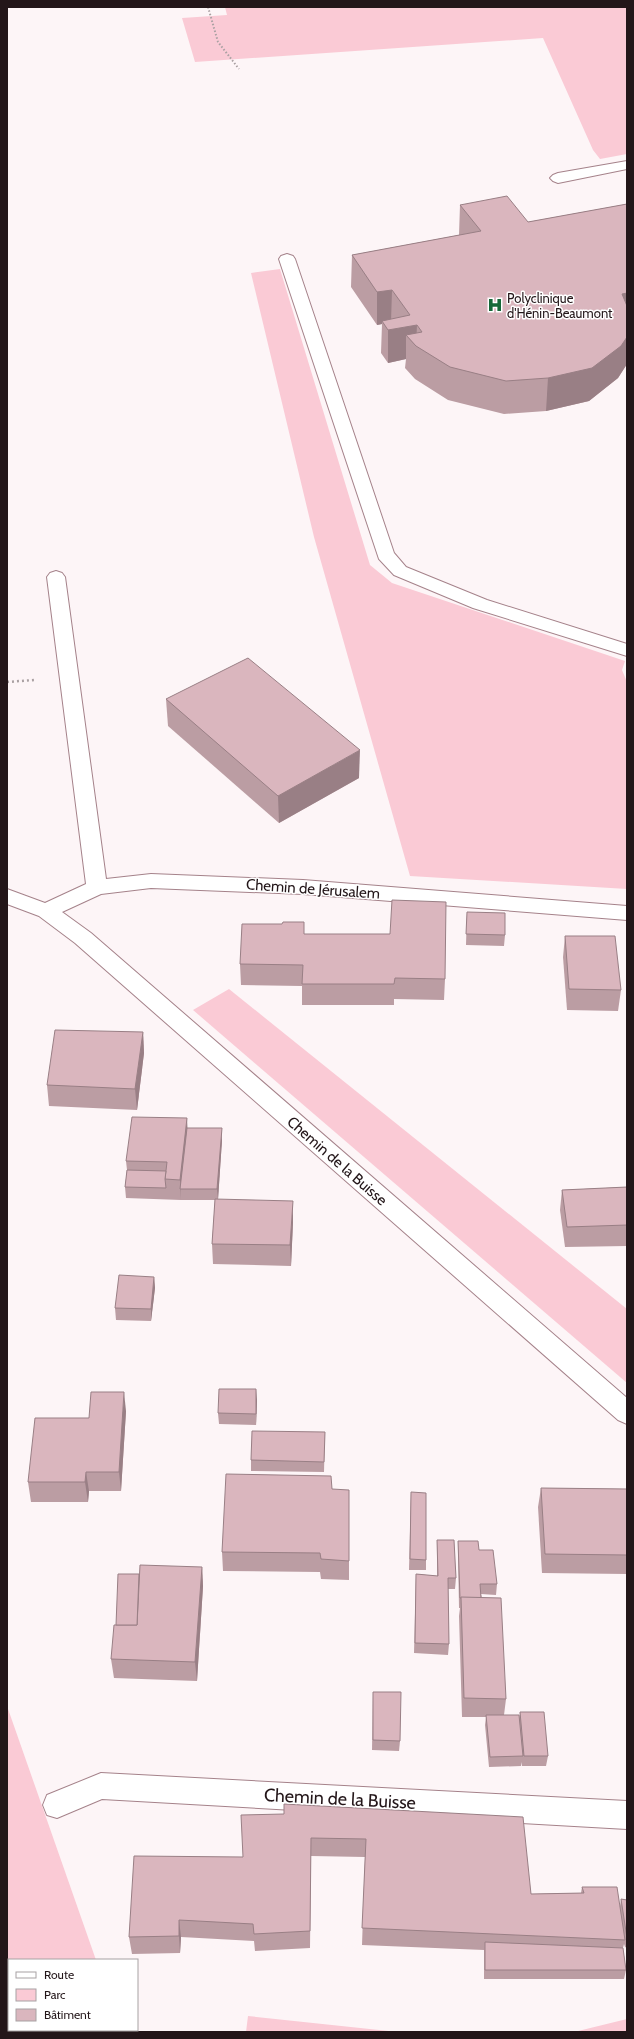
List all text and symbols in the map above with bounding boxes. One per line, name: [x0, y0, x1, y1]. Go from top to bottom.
place label: Polyclinique d'Hénin-Beaumont: [507, 290, 613, 321]
hospital icon: Polyclinique d'Hénin-Beaumont: [486, 296, 504, 314]
street label: Chemin de Jérusalem: [245, 875, 381, 903]
street label: Chemin de la Buisse: [283, 1113, 391, 1210]
street label: Chemin de la Buisse: [264, 1784, 416, 1814]
legend: [8, 1959, 138, 2031]
text: Route: [44, 1967, 74, 1982]
text: Parc: [44, 1987, 66, 2002]
text: Bâtiment: [44, 2007, 91, 2022]

